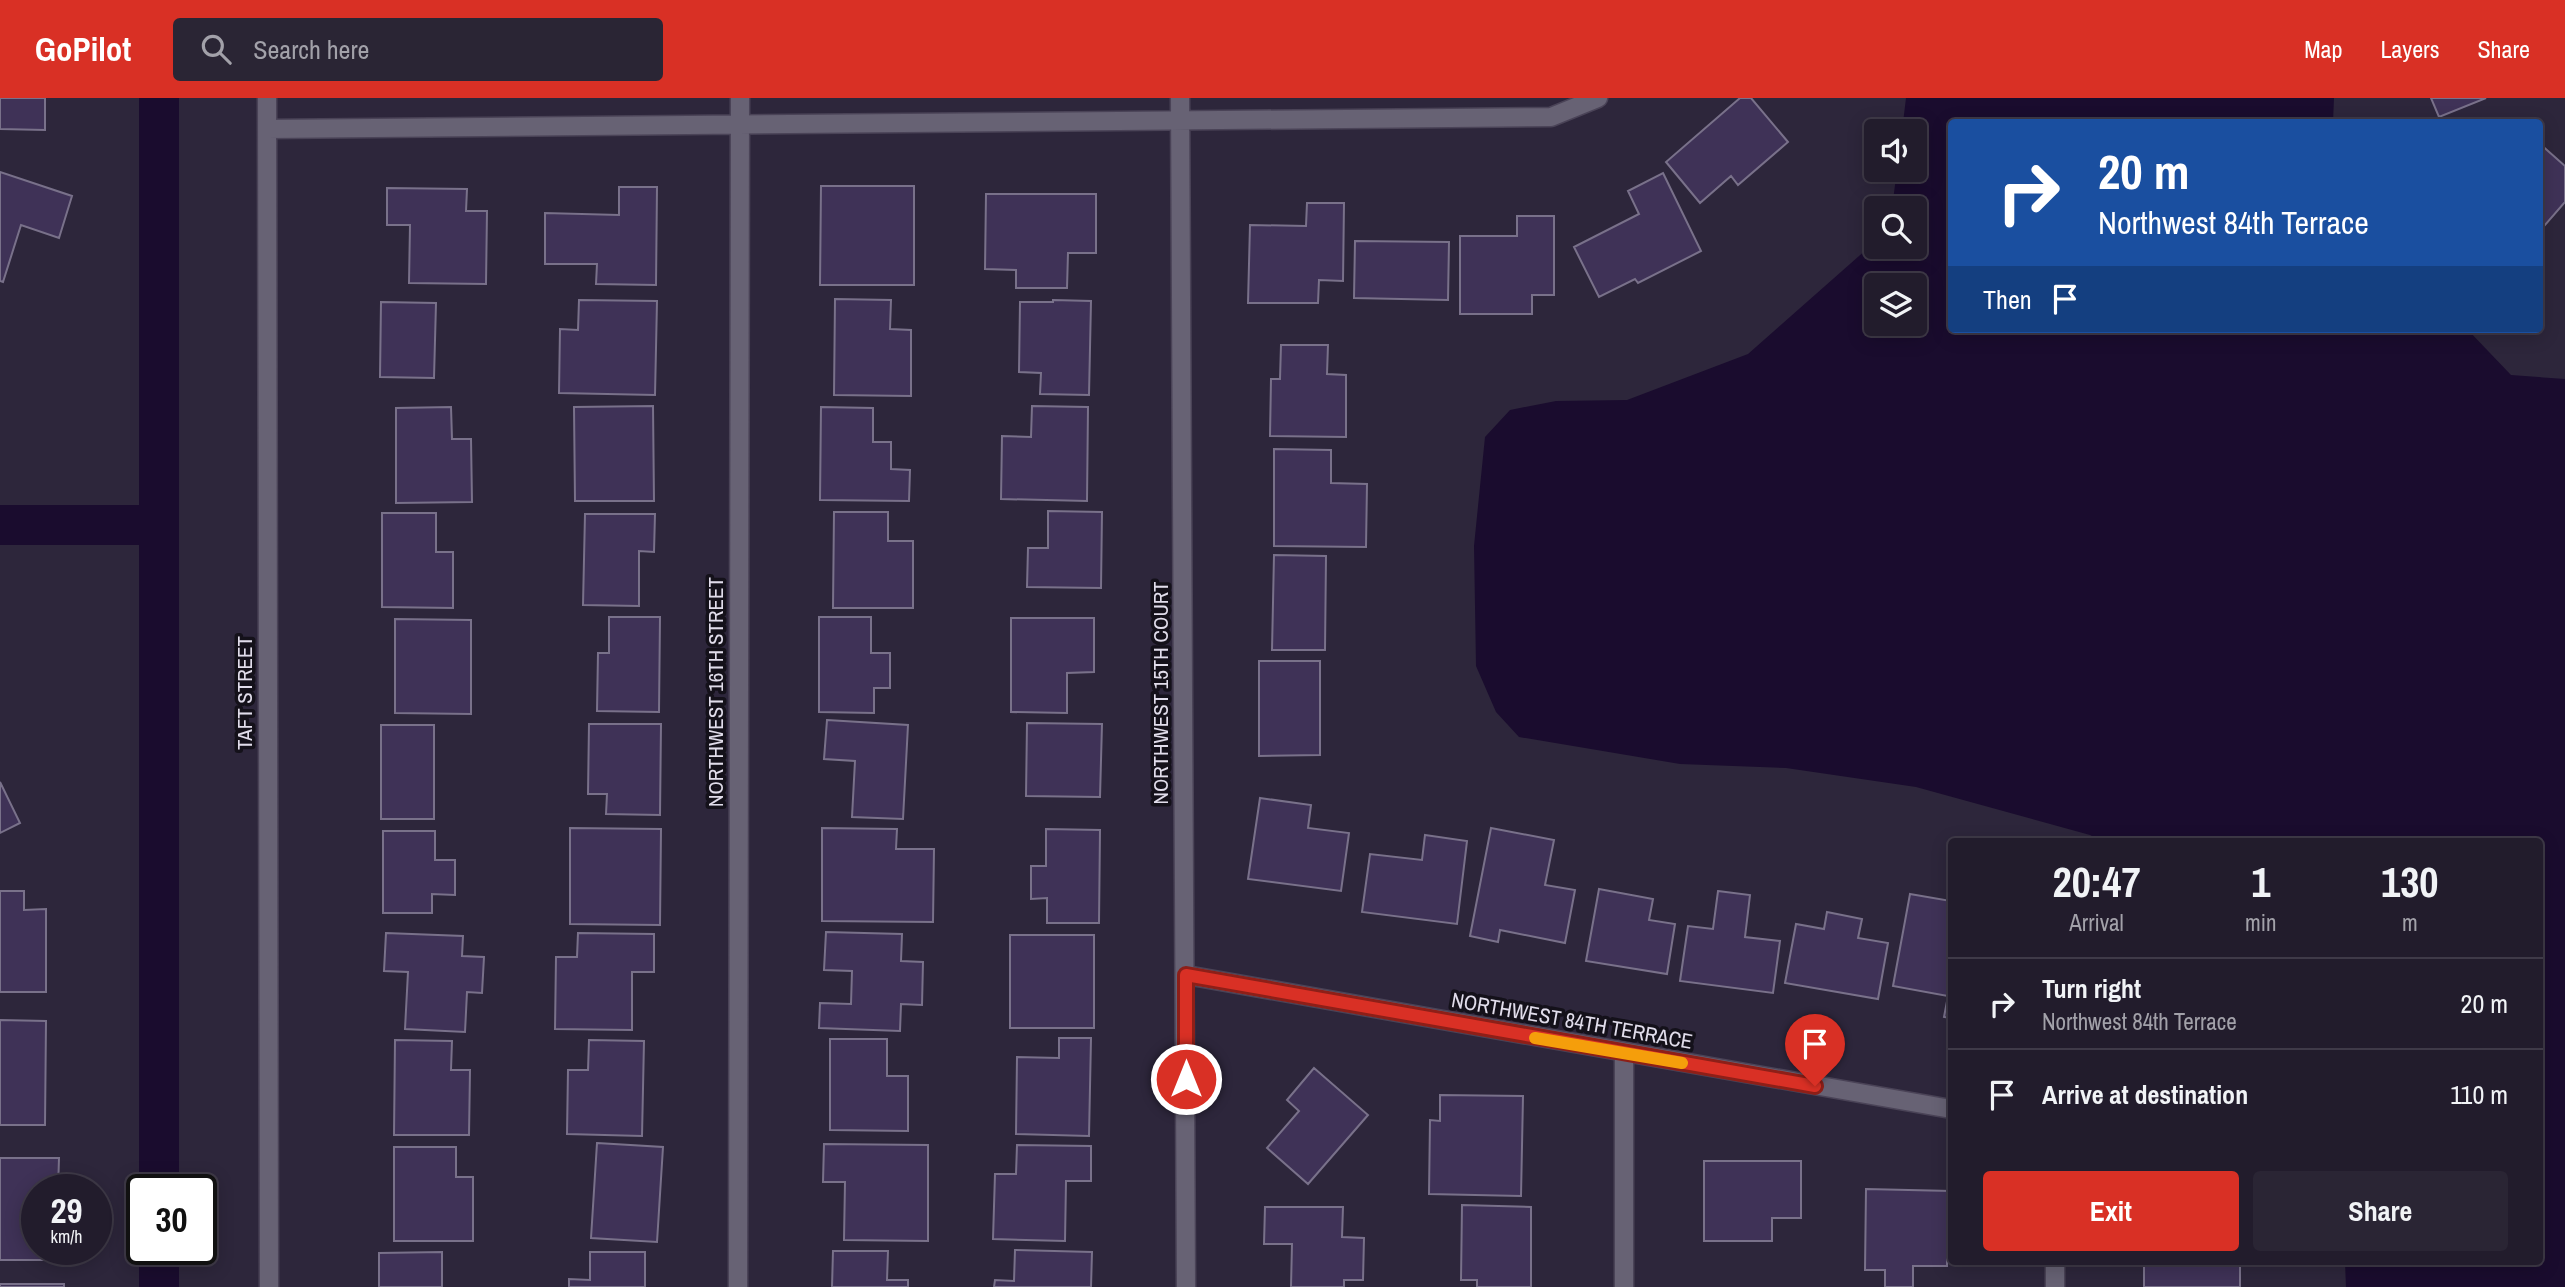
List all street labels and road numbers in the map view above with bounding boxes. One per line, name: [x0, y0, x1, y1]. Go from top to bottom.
street label: NORTHWEST 16TH STREET: [701, 577, 730, 807]
street label: NORTHWEST 15TH COURT: [1146, 581, 1175, 804]
street label: TAFT STREET: [230, 635, 259, 750]
street label: NORTHWEST 84TH TERRACE: [1449, 985, 1695, 1056]

